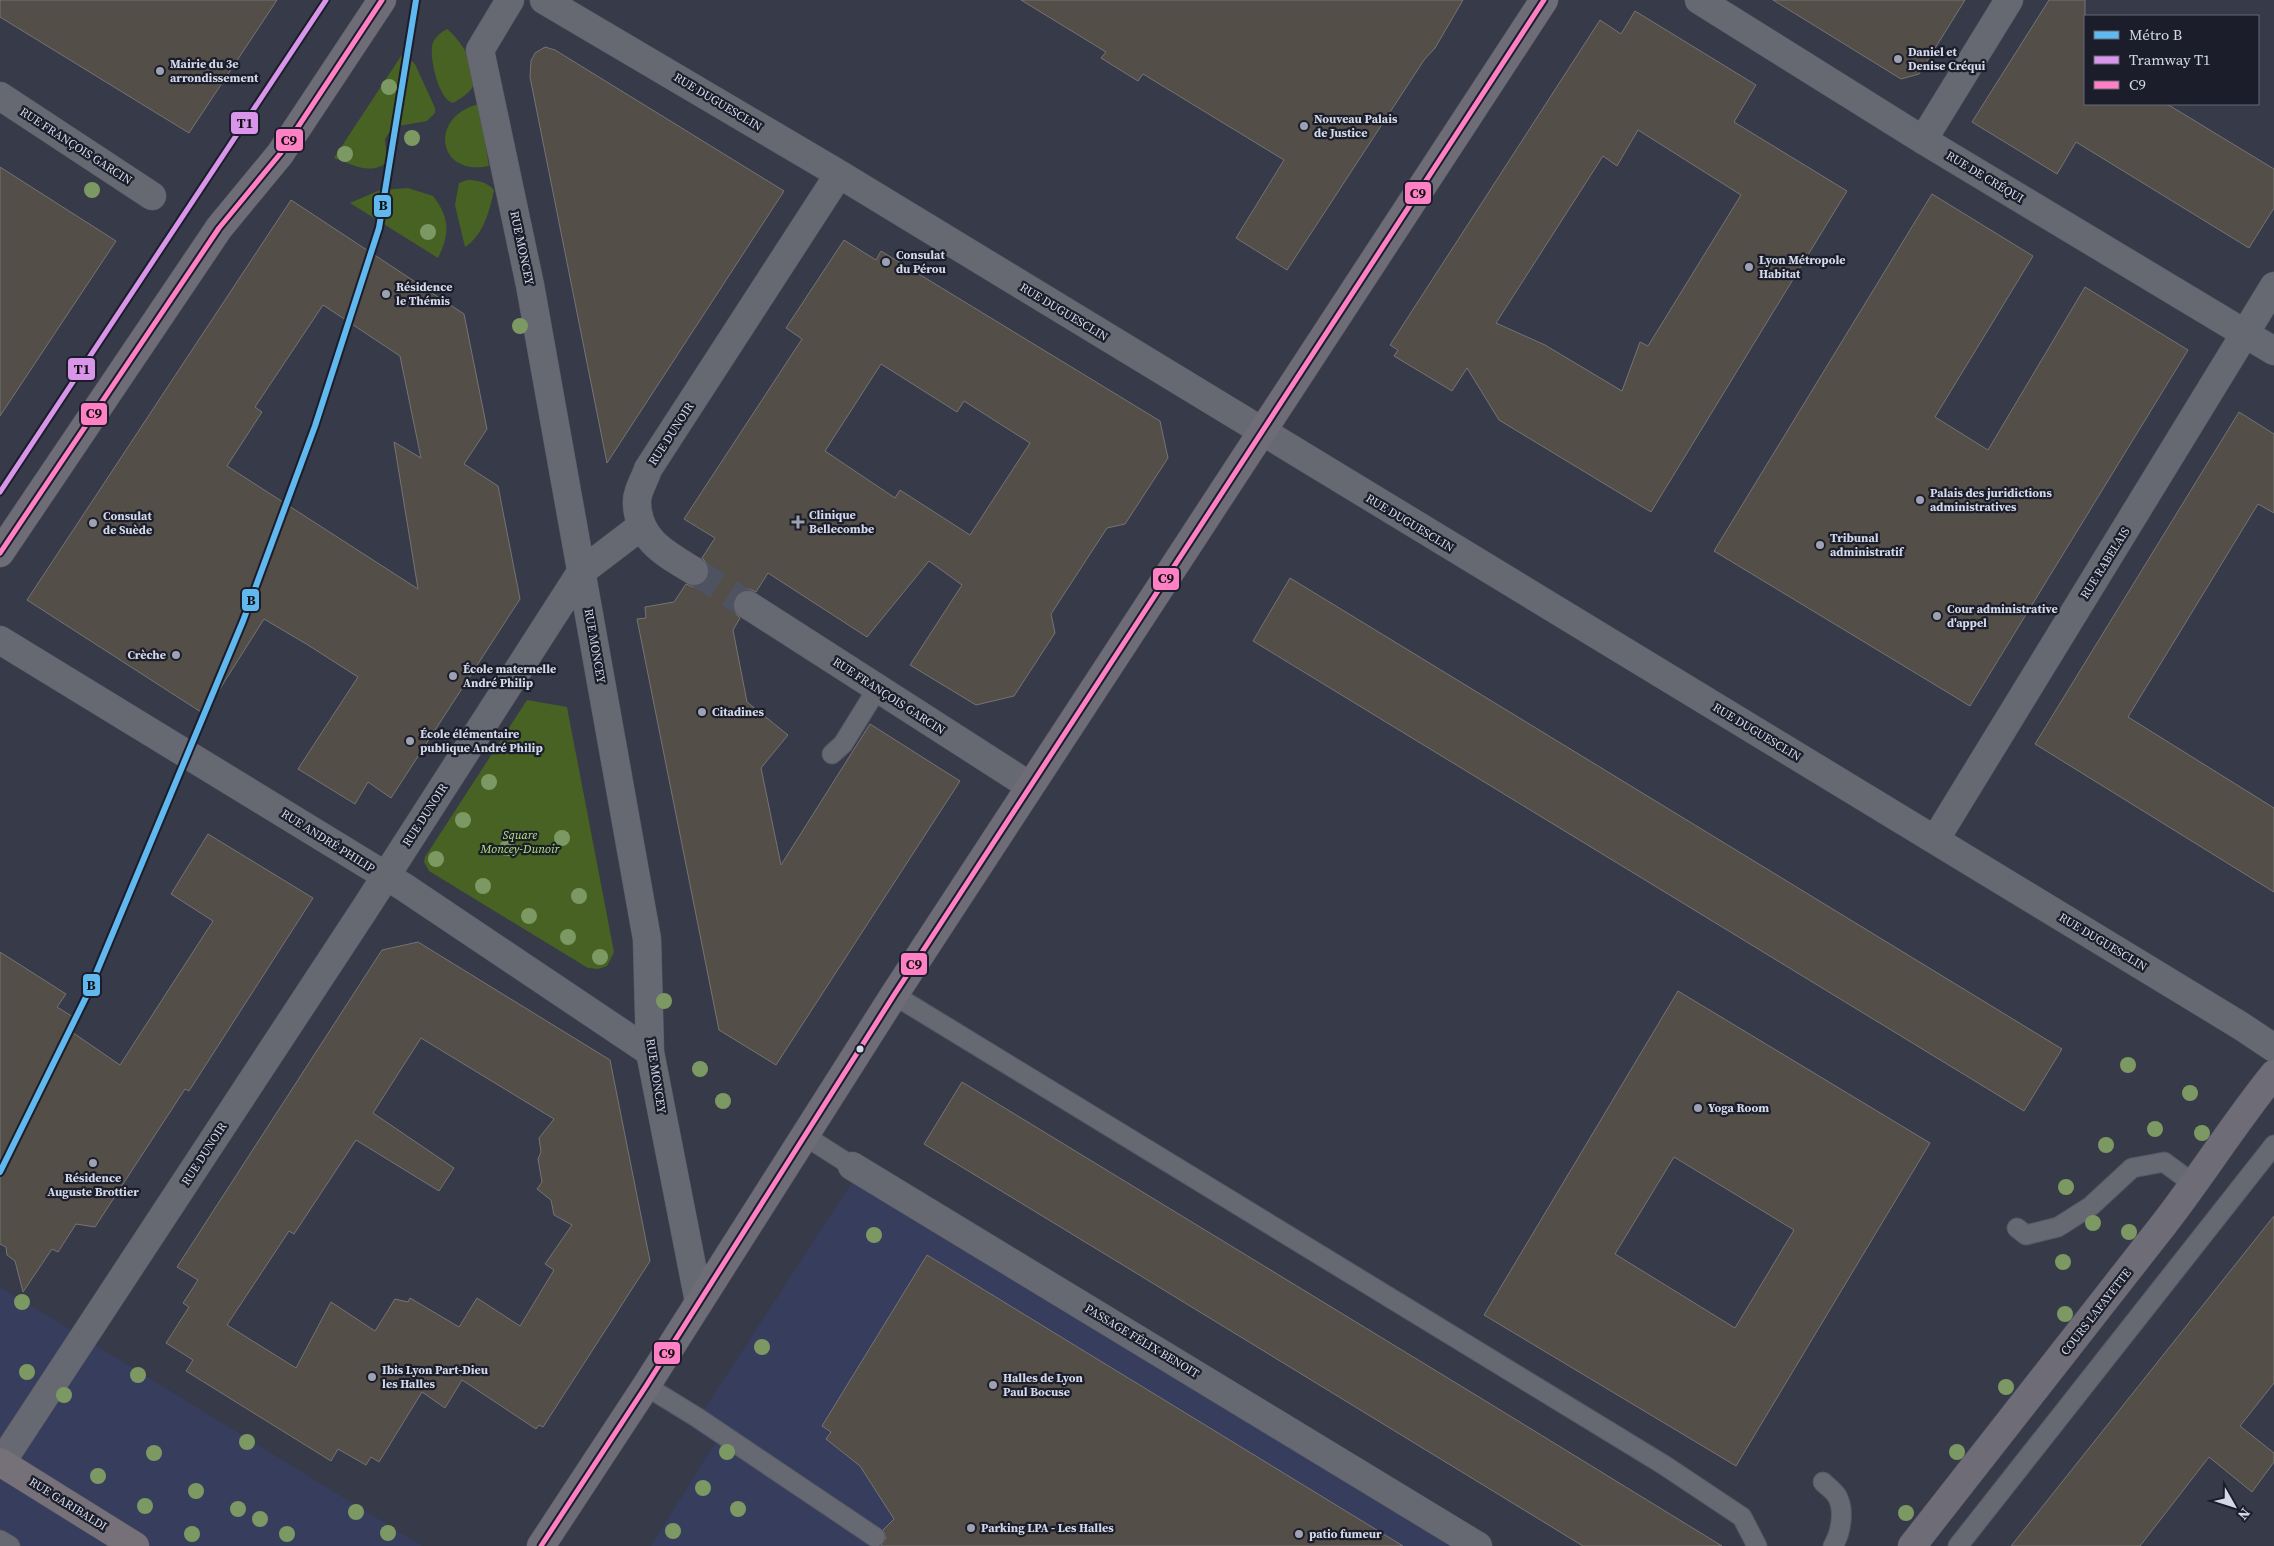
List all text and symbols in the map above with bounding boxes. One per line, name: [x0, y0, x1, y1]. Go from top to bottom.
legend: [2084, 15, 2259, 105]
text: Métro B: [2129, 24, 2182, 45]
place label: Daniel et Denise Créqui: [1908, 44, 1986, 74]
text: Tramway T1: [2129, 49, 2211, 70]
marker: Daniel et Denise Créqui: [1892, 53, 1904, 65]
place label: Mairie du 3e arrondissement: [170, 56, 259, 86]
marker: Mairie du 3e arrondissement: [154, 65, 166, 77]
street label: RUE DUGUESCLIN: [671, 69, 765, 135]
text: C9: [2129, 74, 2146, 95]
street label: RUE FRANÇOIS GARCIN: [17, 104, 135, 188]
line badge: T1: [230, 111, 259, 135]
place label: Nouveau Palais de Justice: [1314, 111, 1398, 141]
text: T1: [237, 113, 253, 133]
marker: Nouveau Palais de Justice: [1298, 120, 1310, 132]
line badge: C9: [275, 128, 304, 152]
text: C9: [281, 130, 298, 150]
street label: RUE DE CRÉQUI: [1943, 147, 2027, 207]
line badge: C9: [1404, 181, 1432, 205]
text: C9: [1410, 183, 1427, 203]
line badge: B: [373, 194, 392, 218]
text: B: [378, 195, 388, 215]
street label: RUE MONCEY: [506, 209, 538, 287]
place label: Consulat du Pérou: [896, 247, 946, 277]
place label: Lyon Métropole Habitat: [1759, 252, 1846, 282]
marker: Consulat du Pérou: [880, 256, 892, 268]
marker: Lyon Métropole Habitat: [1743, 261, 1755, 273]
place label: Résidence le Thémis: [396, 279, 453, 309]
street label: RUE DUGUESCLIN: [1017, 279, 1111, 345]
marker: Résidence le Thémis: [380, 288, 392, 300]
line badge: T1: [67, 357, 96, 381]
text: T1: [74, 359, 90, 379]
street label: RUE DUNOIR: [645, 399, 697, 469]
line badge: C9: [80, 402, 108, 426]
text: C9: [86, 403, 103, 423]
place label: Palais des juridictions administratives: [1930, 485, 2052, 515]
street label: RUE DUGUESCLIN: [1363, 490, 1457, 556]
marker: Palais des juridictions administratives: [1914, 494, 1926, 506]
place label: Clinique Bellecombe: [809, 507, 874, 537]
place label: Consulat de Suède: [103, 508, 152, 538]
marker: Clinique Bellecombe: [791, 515, 805, 529]
marker: Consulat de Suède: [87, 517, 99, 529]
street label: RUE RABELAIS: [2077, 524, 2133, 602]
place label: Tribunal administratif: [1830, 530, 1905, 560]
marker: Tribunal administratif: [1814, 539, 1826, 551]
line badge: C9: [1152, 567, 1180, 591]
text: C9: [1158, 568, 1175, 588]
line badge: B: [241, 588, 260, 612]
text: B: [246, 590, 256, 610]
place label: Cour administrative d'appel: [1947, 601, 2058, 631]
street label: RUE MONCEY: [581, 607, 610, 685]
marker: Cour administrative d'appel: [1931, 610, 1943, 622]
place label: Crèche: [127, 647, 166, 663]
marker: Crèche: [170, 649, 182, 661]
street label: RUE FRANÇOIS GARCIN: [830, 654, 948, 738]
place label: École maternelle André Philip: [463, 661, 556, 691]
marker: École maternelle André Philip: [447, 670, 459, 682]
street label: RUE DUGUESCLIN: [1710, 699, 1804, 765]
place label: Citadines: [712, 704, 764, 720]
marker: Citadines: [696, 706, 708, 718]
place label: École élémentaire publique André Philip: [420, 726, 543, 756]
marker: École élémentaire publique André Philip: [404, 735, 416, 747]
street label: RUE DUNOIR: [399, 780, 451, 850]
street label: RUE ANDRÉ PHILIP: [278, 806, 378, 876]
park label: Square Moncey-Dunoir: [480, 827, 561, 857]
street label: RUE DUGUESCLIN: [2056, 909, 2150, 975]
line badge: C9: [900, 952, 928, 976]
text: C9: [906, 954, 923, 974]
line badge: B: [82, 973, 101, 997]
text: B: [86, 975, 96, 995]
street label: RUE MONCEY: [642, 1037, 670, 1115]
unlabelled marker: [855, 1044, 865, 1054]
place label: Yoga Room: [1708, 1100, 1769, 1116]
marker: Yoga Room: [1692, 1102, 1704, 1114]
street label: RUE DUNOIR: [178, 1119, 230, 1189]
marker: Résidence Auguste Brottier: [87, 1157, 99, 1169]
place label: Résidence Auguste Brottier: [47, 1170, 139, 1200]
street label: COURS LAFAYETTE: [2057, 1265, 2135, 1359]
street label: PASSAGE FÉLIX BENOIT: [1082, 1300, 1203, 1382]
line badge: C9: [653, 1341, 681, 1365]
text: C9: [659, 1343, 676, 1363]
place label: Ibis Lyon Part-Dieu les Halles: [382, 1362, 489, 1392]
place label: Halles de Lyon Paul Bocuse: [1003, 1370, 1084, 1400]
marker: Ibis Lyon Part-Dieu les Halles: [366, 1371, 378, 1383]
marker: Halles de Lyon Paul Bocuse: [987, 1379, 999, 1391]
street label: RUE GARIBALDI: [26, 1474, 110, 1534]
north arrow: [2209, 1481, 2259, 1531]
text: N: [2233, 1504, 2255, 1524]
place label: Parking LPA - Les Halles: [981, 1520, 1114, 1536]
marker: Parking LPA - Les Halles: [965, 1522, 977, 1534]
place label: patio fumeur: [1309, 1526, 1382, 1542]
marker: patio fumeur: [1293, 1528, 1305, 1540]

